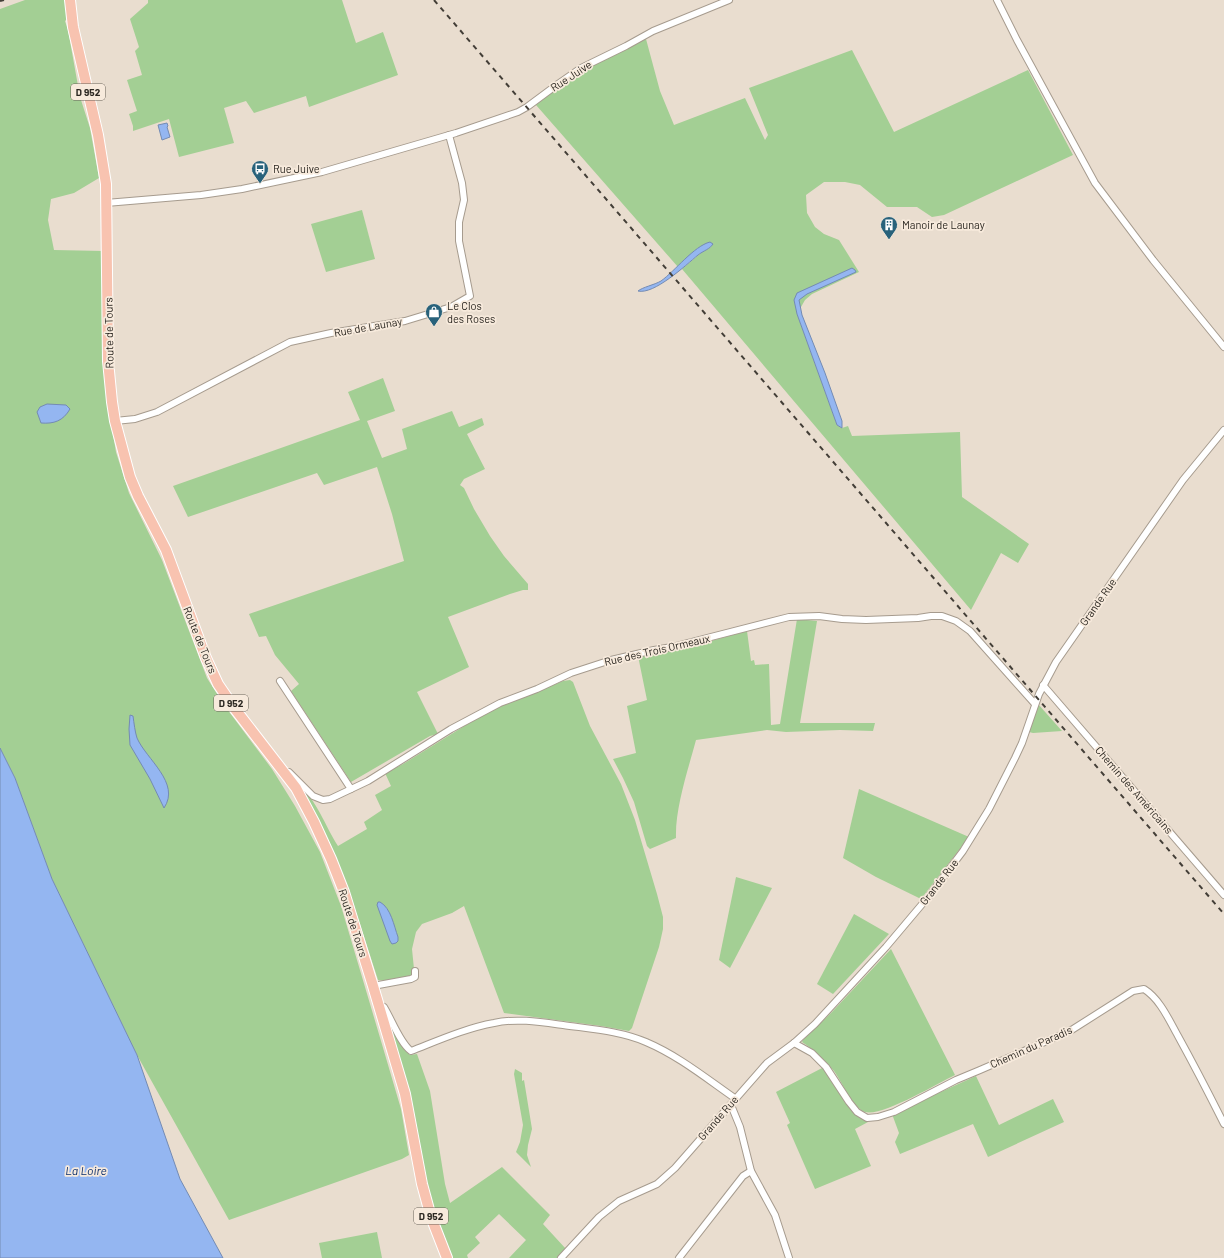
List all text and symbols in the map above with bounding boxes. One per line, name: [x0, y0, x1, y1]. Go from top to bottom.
street label: Rue Juive: [548, 57, 594, 94]
road number: D 952: [71, 84, 105, 100]
bus stop icon: Rue Juive: [250, 159, 270, 184]
place label: Rue Juive: [273, 162, 320, 175]
building icon: Manoir de Launay: [879, 215, 899, 240]
place label: Manoir de Launay: [902, 218, 985, 231]
street label: Route de Tours: [101, 297, 116, 369]
place label: Le Clos des Roses: [447, 299, 495, 325]
shop icon: Le Clos des Roses: [424, 302, 444, 327]
street label: Rue de Launay: [333, 314, 403, 339]
street label: Grande Rue: [1077, 575, 1119, 628]
street label: Route de Tours: [181, 604, 220, 675]
street label: Rue des Trois Ormeaux: [603, 631, 711, 668]
road number: D 952: [214, 695, 248, 711]
street label: Chemin des Américains: [1093, 743, 1176, 836]
street label: Grande Rue: [917, 856, 961, 907]
street label: Route de Tours: [336, 887, 371, 959]
street label: Chemin du Paradis: [988, 1023, 1074, 1070]
street label: Grande Rue: [695, 1093, 741, 1143]
water label: La Loire: [65, 1163, 107, 1177]
road number: D 952: [414, 1208, 448, 1224]

